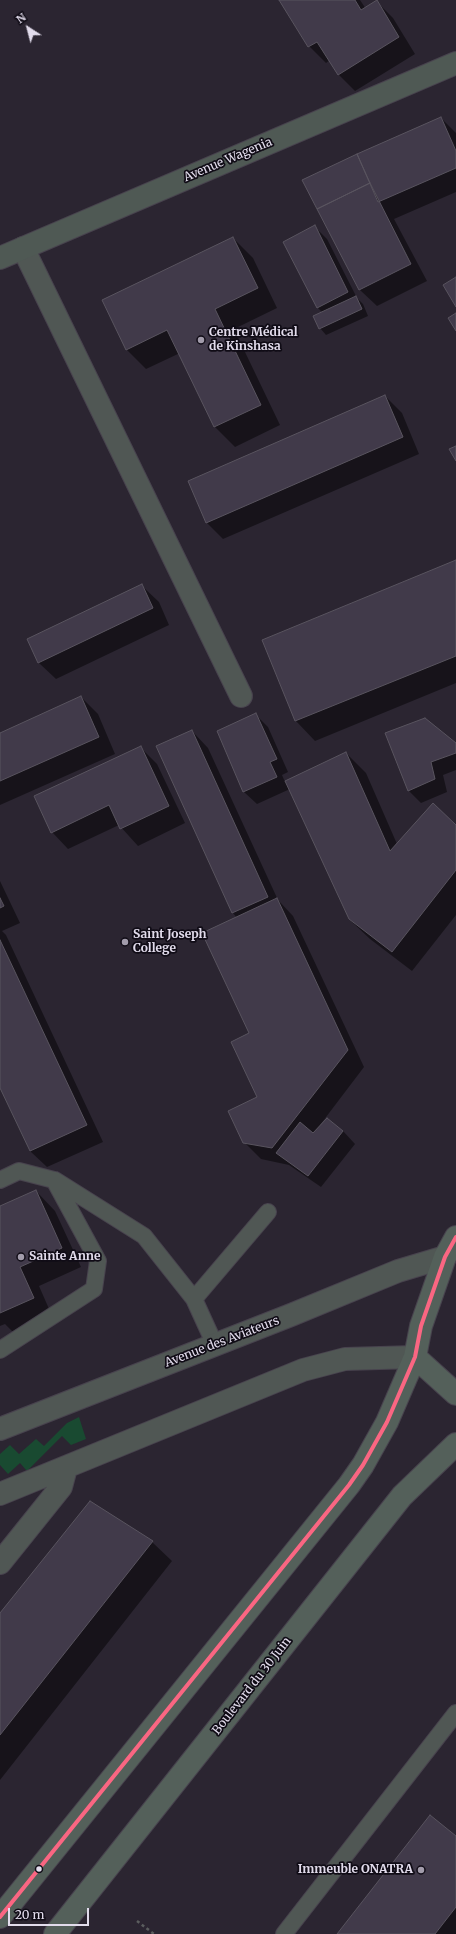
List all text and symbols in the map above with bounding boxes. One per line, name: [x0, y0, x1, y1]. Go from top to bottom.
north arrow: [8, 8, 48, 48]
text: N: [13, 10, 29, 27]
street label: Avenue Wagenia: [182, 135, 274, 185]
place label: Centre Médical de Kinshasa: [209, 326, 298, 354]
marker: Centre Médical de Kinshasa: [196, 335, 206, 345]
place label: Saint Joseph College: [133, 928, 207, 956]
marker: Saint Joseph College: [120, 937, 130, 947]
place label: Sainte Anne: [29, 1250, 100, 1264]
marker: Sainte Anne: [16, 1252, 26, 1262]
street label: Avenue des Aviateurs: [163, 1314, 281, 1370]
street label: Boulevard du 30 Juin: [210, 1635, 294, 1737]
place label: Immeuble ONATRA: [298, 1863, 413, 1877]
unlabelled marker: [34, 1864, 44, 1874]
marker: Immeuble ONATRA: [416, 1865, 426, 1875]
scale bar: [10, 1900, 91, 1926]
text: 20 m: [15, 1907, 44, 1922]

